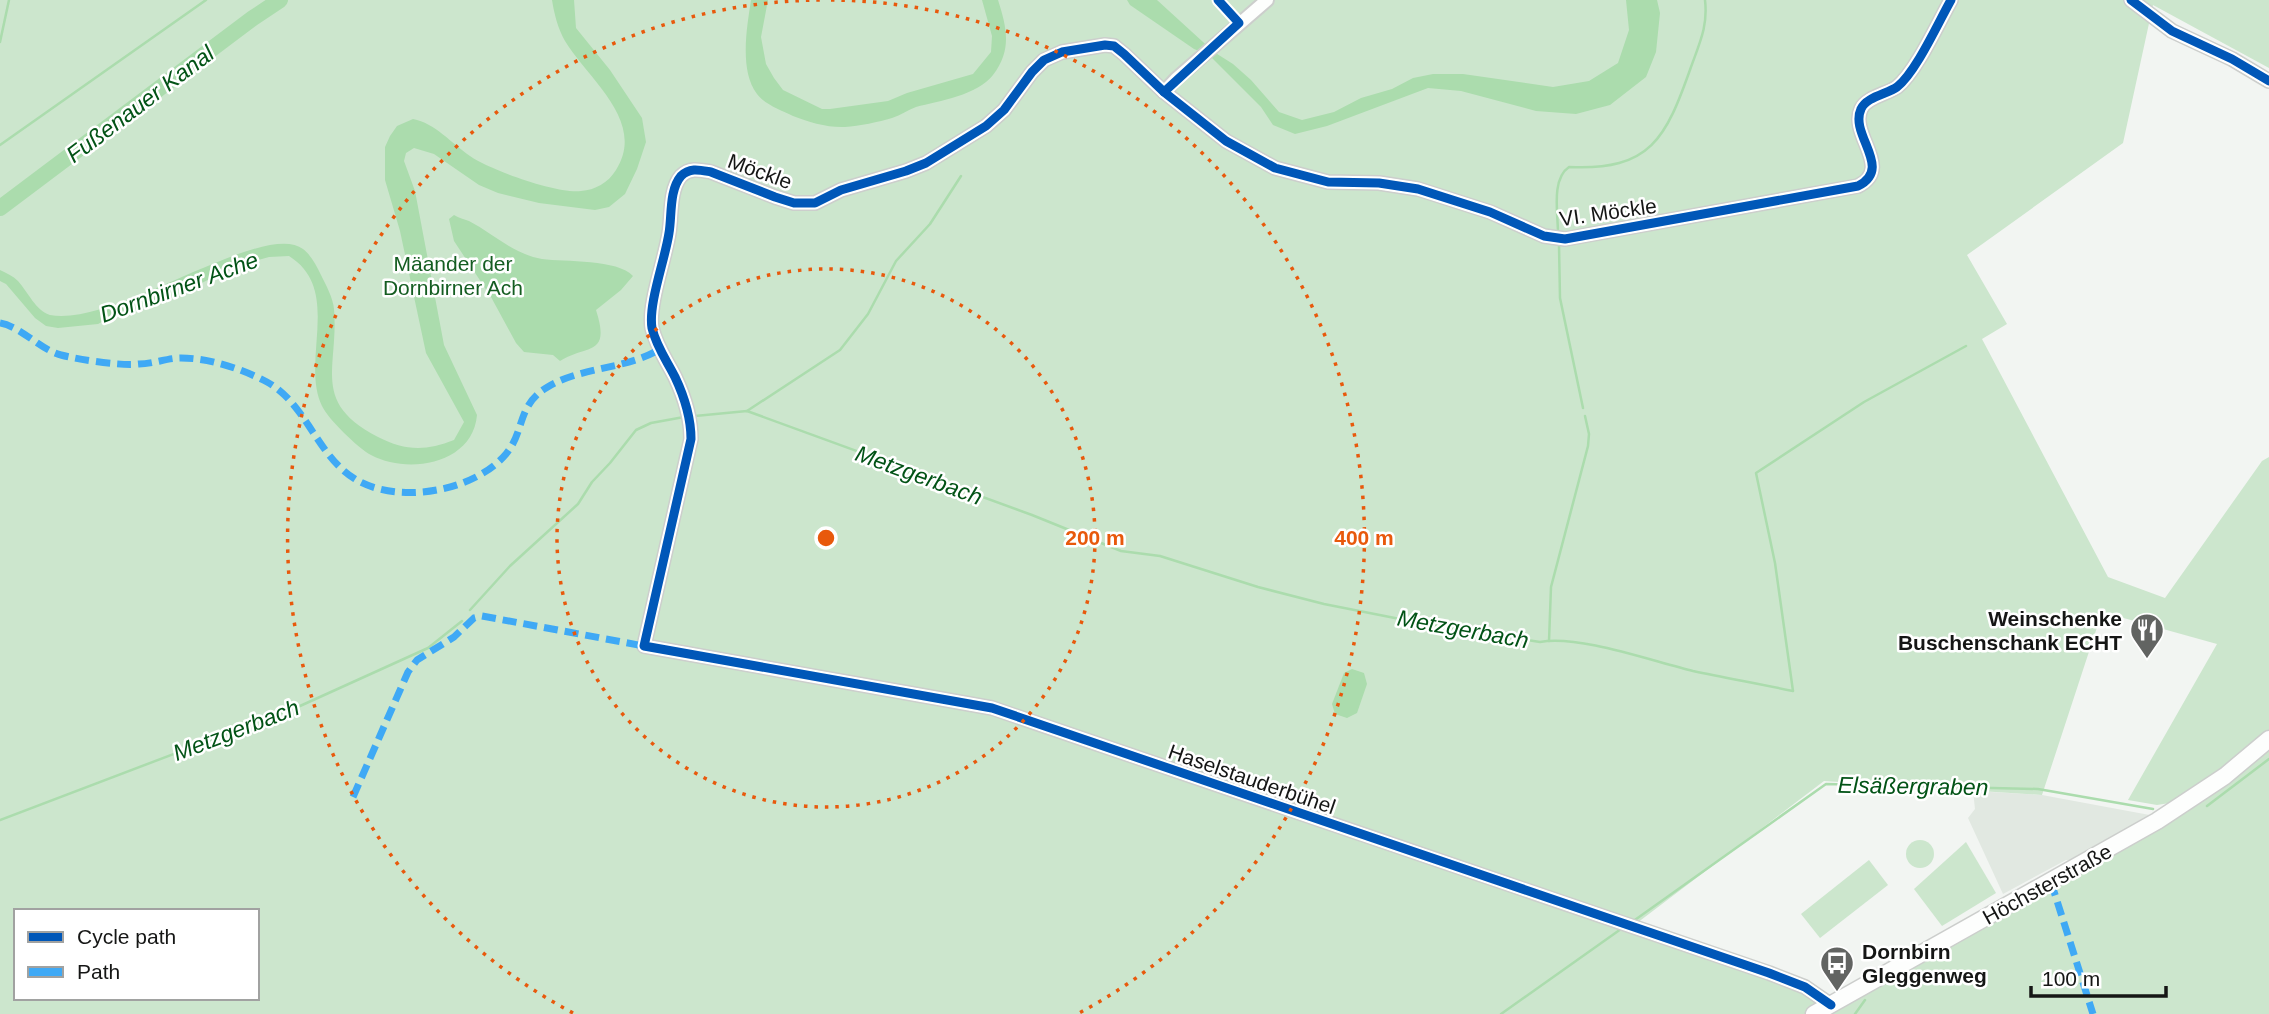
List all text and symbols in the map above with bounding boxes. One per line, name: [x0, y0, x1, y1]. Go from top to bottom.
water label: Fußenauer Kanal: [61, 40, 219, 168]
street label: Möckle: [725, 149, 795, 193]
street label: VI. Möckle: [1558, 194, 1658, 230]
water label: Dornbirner Ache: [96, 246, 262, 328]
park label: Mäander der Dornbirner Ach: [383, 252, 523, 299]
water label: Metzgerbach: [852, 440, 986, 510]
centre of rings: [814, 526, 838, 550]
text: 200 m: [1065, 526, 1125, 549]
text: 400 m: [1334, 526, 1394, 549]
water label: Metzgerbach: [1395, 605, 1531, 653]
place label: Weinschenke Buschenschank ECHT: [1898, 607, 2122, 654]
restaurant icon: Weinschenke Buschenschank ECHT: [2128, 611, 2166, 660]
water label: Metzgerbach: [169, 694, 303, 766]
street label: Haselstauderbühel: [1165, 740, 1339, 818]
water label: Elsäßergraben: [1837, 772, 1989, 800]
street label: Höchsterstraße: [1979, 839, 2115, 929]
legend: [14, 909, 259, 1000]
text: Cycle path: [77, 925, 176, 948]
place label: Dornbirn Gleggenweg: [1862, 940, 1987, 987]
bus stop icon: Dornbirn Gleggenweg: [1818, 944, 1856, 993]
scale bar: [2031, 954, 2166, 998]
text: Path: [77, 960, 120, 983]
text: 100 m: [2042, 967, 2100, 990]

